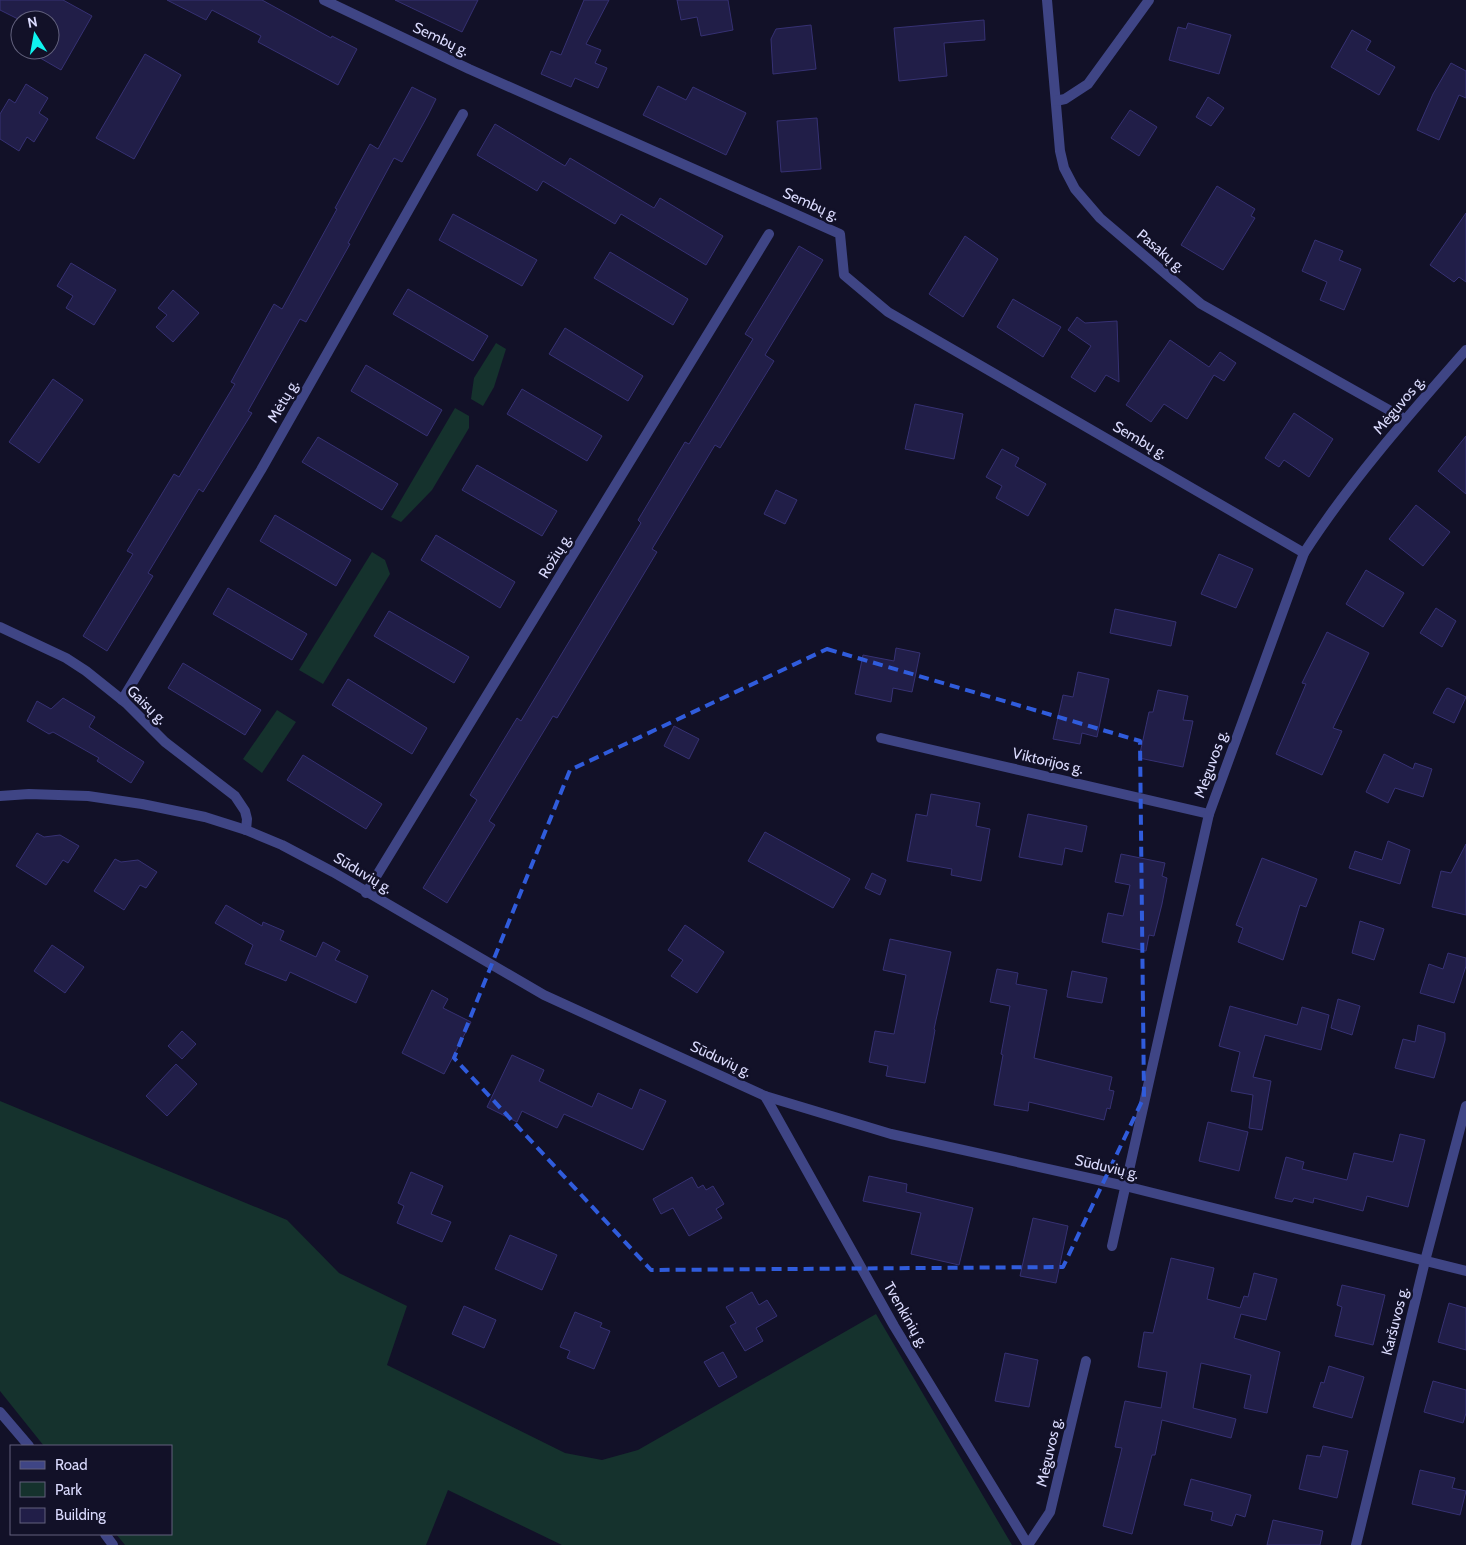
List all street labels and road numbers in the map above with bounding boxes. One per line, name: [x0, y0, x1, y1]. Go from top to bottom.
street label: Sembų g.: [410, 18, 472, 60]
street label: Sembų g.: [780, 184, 842, 224]
street label: Pasakų g.: [1133, 226, 1189, 276]
street label: Mėguvos g.: [1369, 372, 1429, 438]
street label: Mėtų g.: [264, 376, 302, 426]
street label: Sembų g.: [1110, 417, 1170, 463]
street label: Rožių g.: [535, 530, 575, 582]
street label: Gaisų g.: [123, 682, 171, 728]
street label: Mėguvos g.: [1190, 728, 1232, 800]
street label: Viktorijos g.: [1011, 744, 1085, 778]
street label: Sūduvių g.: [330, 848, 396, 898]
street label: Sūduvių g.: [688, 1037, 754, 1081]
street label: Sūduvių g.: [1073, 1151, 1141, 1183]
street label: Tvenkinių g.: [880, 1279, 932, 1351]
street label: Karšuvos g.: [1378, 1285, 1412, 1357]
street label: Mėguvos g.: [1032, 1415, 1066, 1489]

